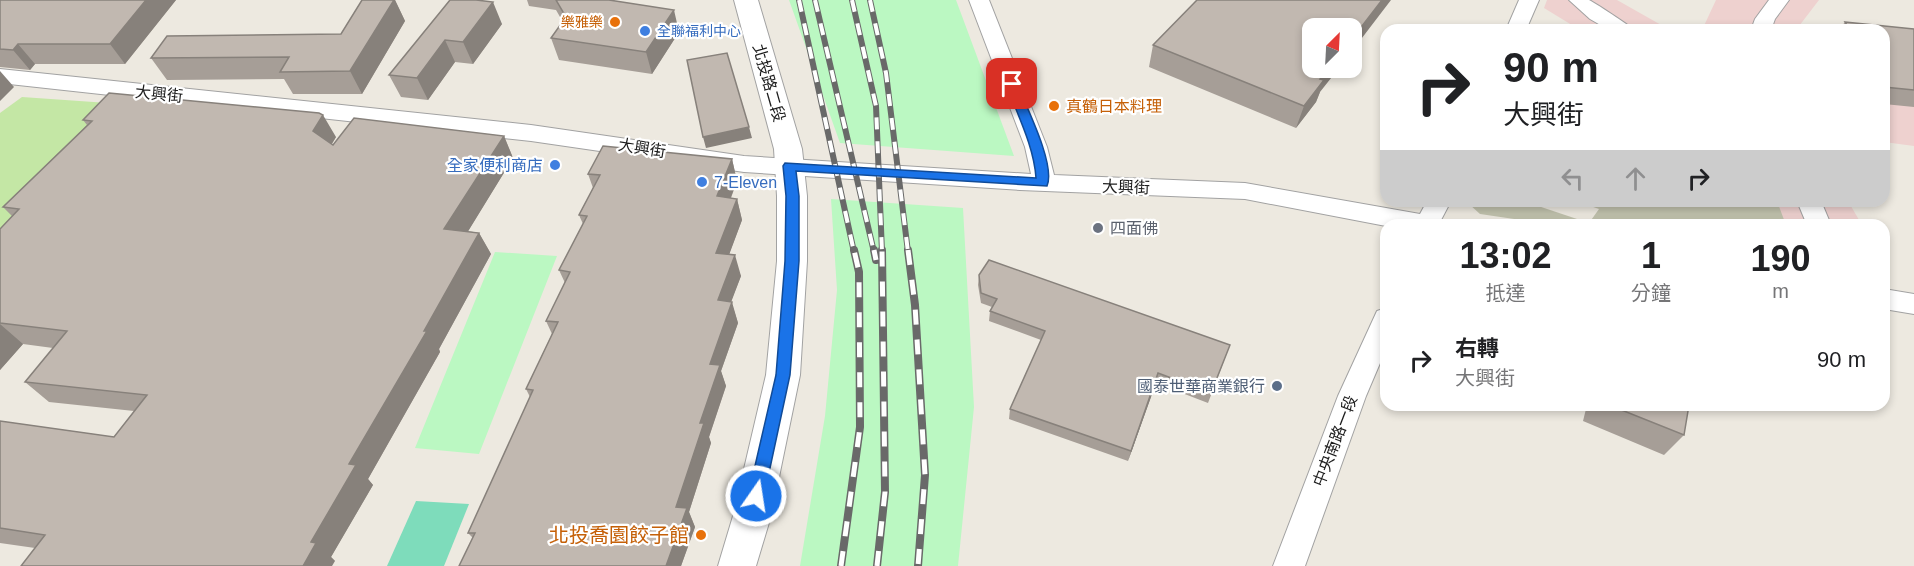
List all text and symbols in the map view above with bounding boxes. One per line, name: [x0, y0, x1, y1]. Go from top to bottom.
place label: 樂雅樂: [561, 14, 603, 30]
marker: 樂雅樂: [608, 15, 622, 29]
north arrow: [1302, 18, 1362, 78]
map controls: [1302, 18, 1362, 78]
place label: 全聯福利中心: [657, 23, 741, 39]
marker: 全聯福利中心: [638, 24, 652, 38]
street label: 北投路二段: [750, 42, 788, 124]
text: 90 m: [1503, 44, 1599, 91]
icon: right: [1404, 48, 1482, 126]
pin: [986, 58, 1037, 109]
icon: arrive: [995, 67, 1028, 100]
street label: 大興街: [134, 83, 184, 105]
place label: 真鶴日本料理: [1066, 98, 1162, 115]
marker: 真鶴日本料理: [1047, 99, 1061, 113]
text: 大興街: [1503, 100, 1584, 130]
street label: 大興街: [617, 136, 667, 160]
place label: 全家便利商店: [447, 157, 543, 174]
marker: 全家便利商店: [548, 158, 562, 172]
icon: left: [1556, 162, 1589, 195]
icon: ahead: [1619, 162, 1652, 195]
icon: right: [1682, 162, 1715, 195]
place label: 7-Eleven: [714, 174, 777, 191]
marker: 7-Eleven: [695, 175, 709, 189]
street label: 大興街: [1102, 178, 1150, 196]
place label: 四面佛: [1110, 220, 1158, 237]
marker: 四面佛: [1091, 221, 1105, 235]
text: 13:02: [1459, 235, 1552, 276]
text: 1: [1641, 235, 1661, 276]
text: 190: [1750, 238, 1811, 279]
text: m: [1772, 280, 1789, 302]
text: 抵達: [1485, 282, 1525, 304]
text: 分鐘: [1631, 282, 1671, 304]
text: 右轉: [1455, 336, 1499, 361]
icon: right: [1404, 344, 1437, 377]
text: 90 m: [1817, 347, 1866, 372]
text: 大興街: [1455, 367, 1515, 389]
place label: 國泰世華商業銀行: [1137, 378, 1265, 395]
marker: 國泰世華商業銀行: [1270, 379, 1284, 393]
street label: 中央南路一段: [1310, 393, 1360, 489]
position arrow: [724, 464, 788, 528]
place label: 北投喬園餃子館: [549, 524, 689, 546]
marker: 北投喬園餃子館: [694, 528, 708, 542]

